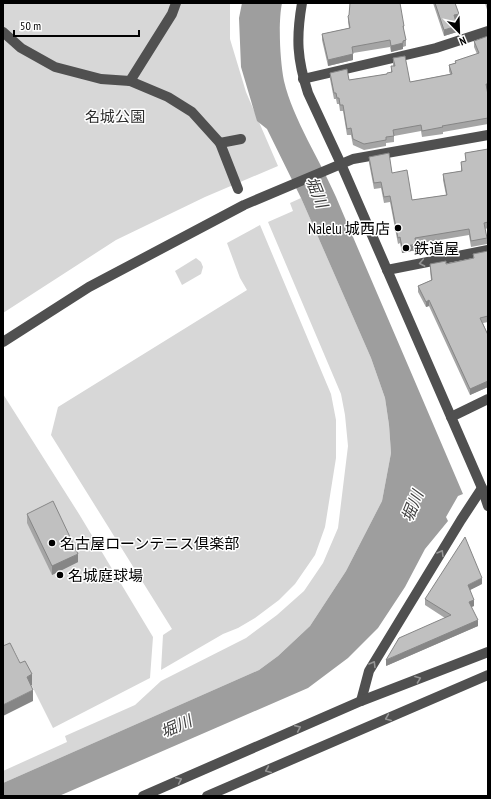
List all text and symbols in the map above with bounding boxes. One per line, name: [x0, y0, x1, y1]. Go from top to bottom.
scale bar: [14, 12, 139, 38]
north arrow: [439, 12, 479, 52]
text: 50 m: [20, 18, 41, 33]
text: N: [457, 34, 468, 49]
park label: 名城公園: [85, 107, 145, 126]
water label: 堀川: [302, 173, 333, 212]
place label: Nalelu 城西店: [308, 219, 390, 238]
marker: Nalelu 城西店: [393, 223, 403, 233]
place label: 鉄道屋: [414, 239, 459, 258]
marker: 鉄道屋: [401, 243, 411, 253]
one-way arrow: [419, 258, 425, 267]
water label: 堀川: [397, 486, 428, 525]
place label: 名古屋ローンテニス倶楽部: [60, 534, 239, 553]
marker: 名古屋ローンテニス倶楽部: [47, 538, 57, 548]
one-way arrow: [436, 550, 443, 557]
place label: 名城庭球場: [68, 566, 143, 585]
marker: 名城庭球場: [55, 570, 65, 580]
one-way arrow: [369, 661, 376, 668]
one-way arrow: [415, 675, 422, 683]
water label: 堀川: [157, 710, 197, 742]
one-way arrow: [384, 714, 391, 722]
one-way arrow: [294, 725, 301, 733]
one-way arrow: [265, 765, 272, 773]
one-way arrow: [175, 777, 182, 785]

